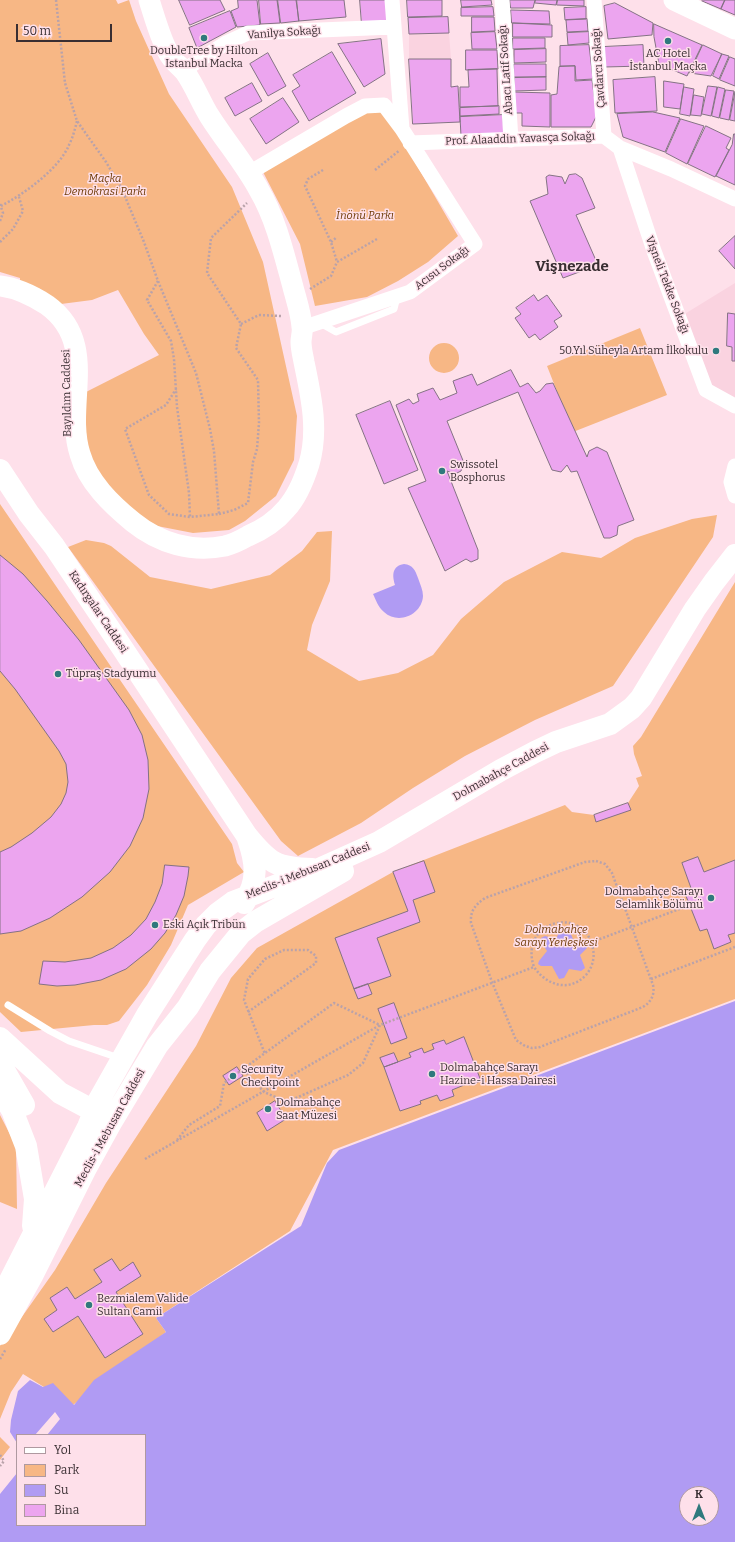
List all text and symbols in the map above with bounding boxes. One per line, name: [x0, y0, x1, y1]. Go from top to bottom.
scale bar: [18, 16, 114, 42]
text: 50 m: [23, 24, 51, 38]
street label: Vanilya Sokağı: [247, 24, 321, 42]
street label: Abacı Latif Sokağı: [496, 25, 516, 115]
street label: Çavdarcı Sokağı: [590, 28, 608, 108]
marker: DoubleTree by Hilton Istanbul Macka: [199, 33, 209, 43]
marker: AC Hotel İstanbul Maçka: [663, 36, 673, 46]
place label: DoubleTree by Hilton Istanbul Macka: [150, 44, 258, 70]
place label: AC Hotel İstanbul Maçka: [629, 47, 707, 73]
street label: Prof. Alaaddin Yavasça Sokağı: [445, 130, 595, 148]
park label: Maçka Demokrasi Parkı: [64, 172, 146, 198]
park label: İnönü Parkı: [336, 209, 394, 223]
street label: Vişneli Tekke Sokağı: [642, 234, 692, 336]
street label: Acısu Sokağı: [412, 243, 472, 293]
district label: Vişnezade: [535, 258, 609, 276]
place label: 50.Yıl Süheyla Artam İlkokulu: [559, 344, 708, 358]
marker: 50.Yıl Süheyla Artam İlkokulu: [711, 346, 721, 356]
street label: Bayıldım Caddesi: [60, 349, 74, 437]
place label: Swissotel Bosphorus: [450, 458, 505, 484]
marker: Swissotel Bosphorus: [437, 466, 447, 476]
street label: Kadırgalar Caddesi: [66, 568, 130, 656]
place label: Tüpraş Stadyumu: [66, 667, 156, 681]
marker: Tüpraş Stadyumu: [53, 669, 63, 679]
street label: Dolmabahçe Caddesi: [451, 740, 551, 804]
street label: Meclis-i Mebusan Caddesi: [244, 840, 372, 902]
place label: Dolmabahçe Sarayı Selamlık Bölümü: [605, 885, 703, 911]
marker: Dolmabahçe Sarayı Selamlık Bölümü: [706, 893, 716, 903]
place label: Eski Açık Tribün: [163, 918, 246, 932]
marker: Eski Açık Tribün: [150, 920, 160, 930]
park label: Dolmabahçe Sarayı Yerleşkesi: [514, 923, 598, 949]
place label: Dolmabahçe Sarayı Hazine-i Hassa Dairesi: [440, 1061, 556, 1087]
place label: Security Checkpoint: [241, 1063, 299, 1089]
street label: Meclis-i Mebusan Caddesi: [72, 1067, 148, 1189]
marker: Dolmabahçe Sarayı Hazine-i Hassa Dairesi: [427, 1069, 437, 1079]
marker: Security Checkpoint: [228, 1071, 238, 1081]
place label: Dolmabahçe Saat Müzesi: [276, 1096, 341, 1122]
marker: Dolmabahçe Saat Müzesi: [263, 1104, 273, 1114]
place label: Bezmialem Valide Sultan Camii: [97, 1292, 188, 1318]
marker: Bezmialem Valide Sultan Camii: [84, 1300, 94, 1310]
legend: [16, 1434, 146, 1526]
text: Yol: [54, 1443, 71, 1457]
text: Park: [54, 1463, 79, 1477]
text: Su: [54, 1483, 68, 1497]
north arrow: [679, 1486, 719, 1526]
text: K: [695, 1488, 703, 1501]
text: Bina: [54, 1503, 79, 1517]

